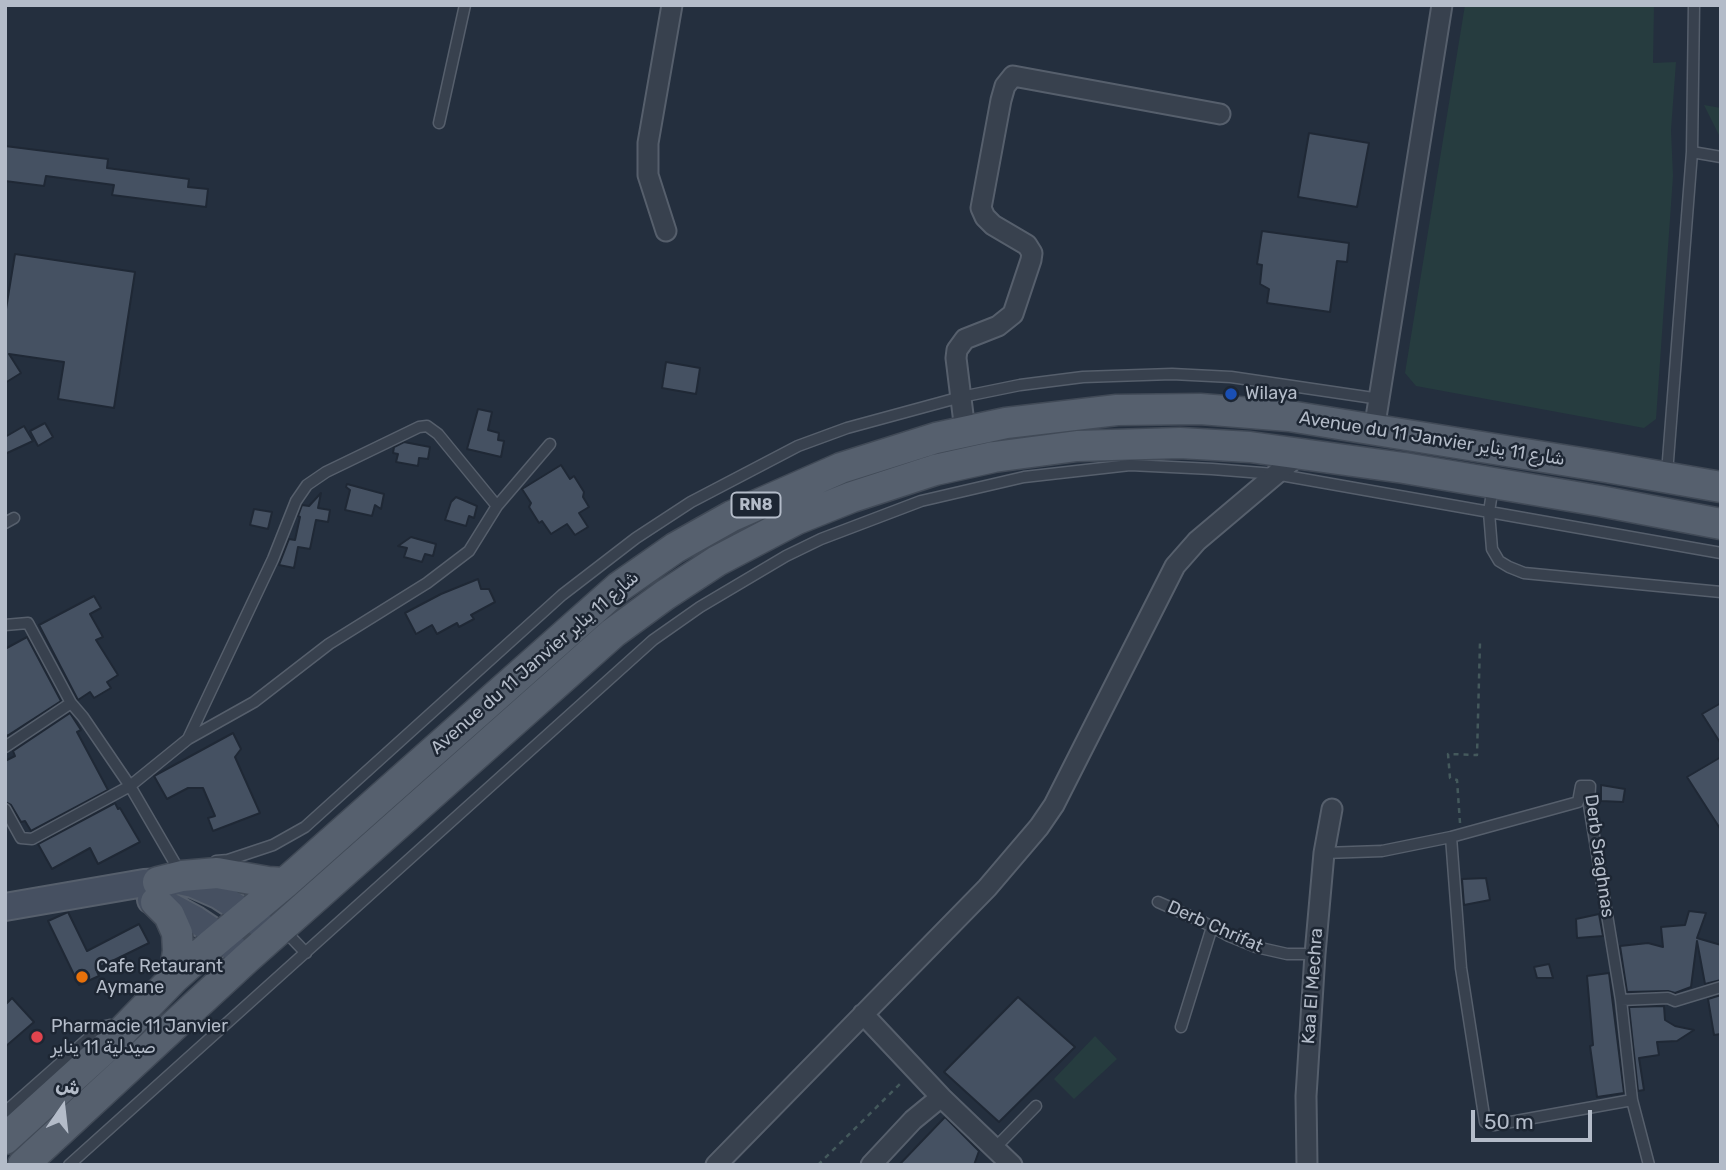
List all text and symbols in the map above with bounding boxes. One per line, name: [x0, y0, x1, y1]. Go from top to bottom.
place label: Wilaya: [1245, 383, 1297, 405]
marker: Wilaya: [1223, 386, 1239, 402]
street label: Avenue du 11 Janvier شارع 11 يناير: [1298, 407, 1566, 471]
road number: RN8: [732, 492, 780, 518]
street label: Avenue du 11 Janvier شارع 11 يناير: [426, 567, 644, 759]
street label: Derb Sraghnas: [1580, 793, 1618, 919]
street label: Derb Chrifat: [1164, 896, 1266, 958]
street label: Kaa El Mechra: [1298, 927, 1328, 1045]
place label: Cafe Retaurant Aymane: [96, 956, 223, 998]
marker: Cafe Retaurant Aymane: [74, 969, 90, 985]
place label: Pharmacie 11 Janvier صيدلية 11 يناير: [51, 1016, 228, 1058]
marker: Pharmacie 11 Janvier صيدلية 11 يناير: [29, 1029, 45, 1045]
north arrow: [28, 1072, 98, 1142]
text: ش: [54, 1072, 83, 1100]
scale bar: [1474, 1096, 1595, 1140]
text: 50 m: [1484, 1109, 1534, 1134]

